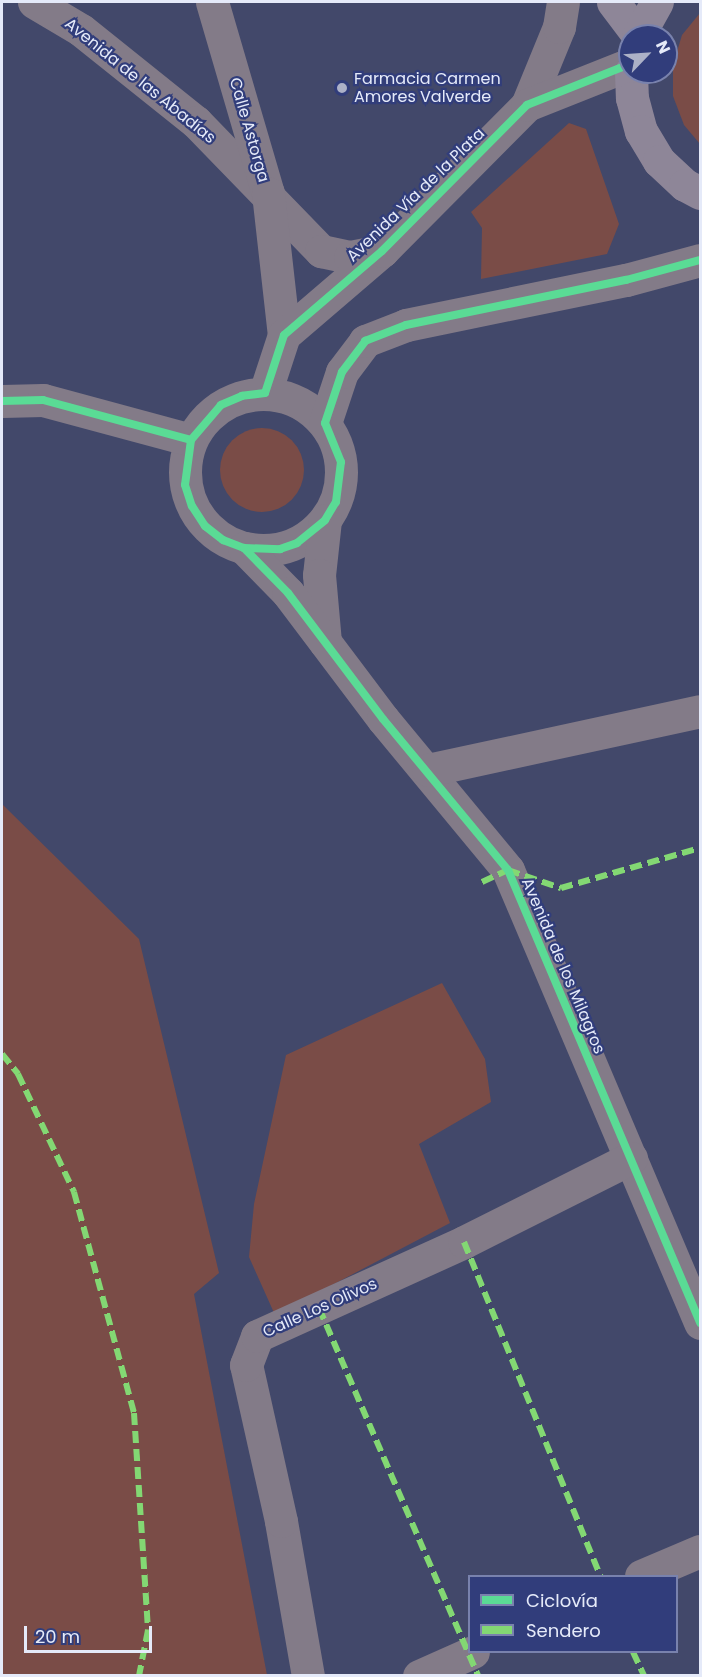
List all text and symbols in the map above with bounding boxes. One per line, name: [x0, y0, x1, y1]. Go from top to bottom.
street label: Avenida de las Abadías: [61, 14, 219, 148]
north arrow: [618, 24, 678, 84]
text: N: [650, 37, 676, 57]
place label: Farmacia Carmen Amores Valverde: [354, 69, 501, 107]
street label: Calle Astorga: [225, 75, 273, 185]
marker: Farmacia Carmen Amores Valverde: [335, 81, 349, 95]
street label: Avenida Vía de la Plata: [343, 124, 489, 266]
street label: Avenida de los Milagros: [517, 875, 609, 1057]
street label: Calle Los Olivos: [260, 1274, 380, 1342]
legend: [468, 1575, 678, 1653]
text: Ciclovía: [526, 1588, 598, 1613]
scale bar: [27, 1614, 154, 1652]
text: Sendero: [526, 1618, 601, 1643]
text: 20 m: [35, 1624, 80, 1649]

